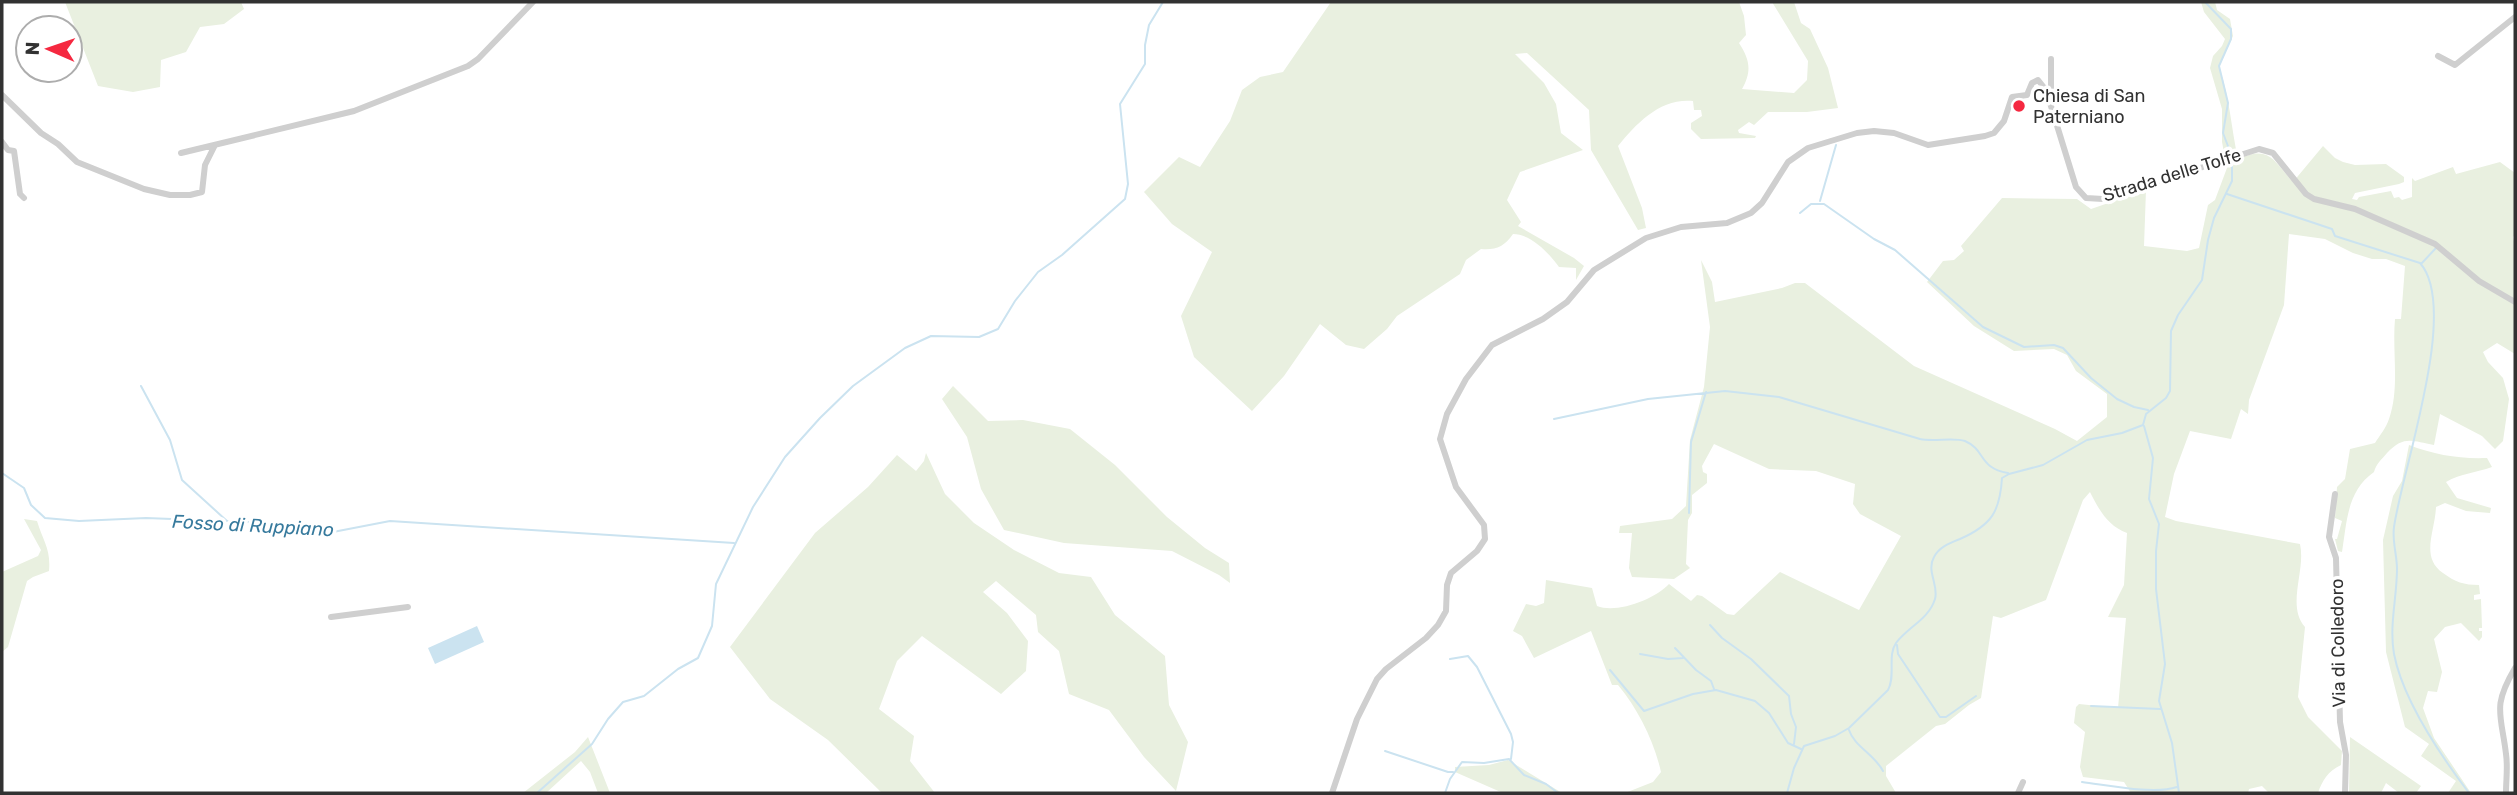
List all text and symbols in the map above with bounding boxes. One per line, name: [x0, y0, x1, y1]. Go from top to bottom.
north arrow: [14, 14, 84, 84]
text: N: [21, 41, 44, 56]
place label: Chiesa di San Paterniano: [2033, 85, 2145, 128]
marker: Chiesa di San Paterniano: [2011, 98, 2027, 114]
street label: Strada delle Tolfe: [2100, 143, 2244, 207]
water label: Fosso di Ruppiano: [171, 510, 335, 541]
street label: Via di Colledoro: [2326, 578, 2350, 708]

